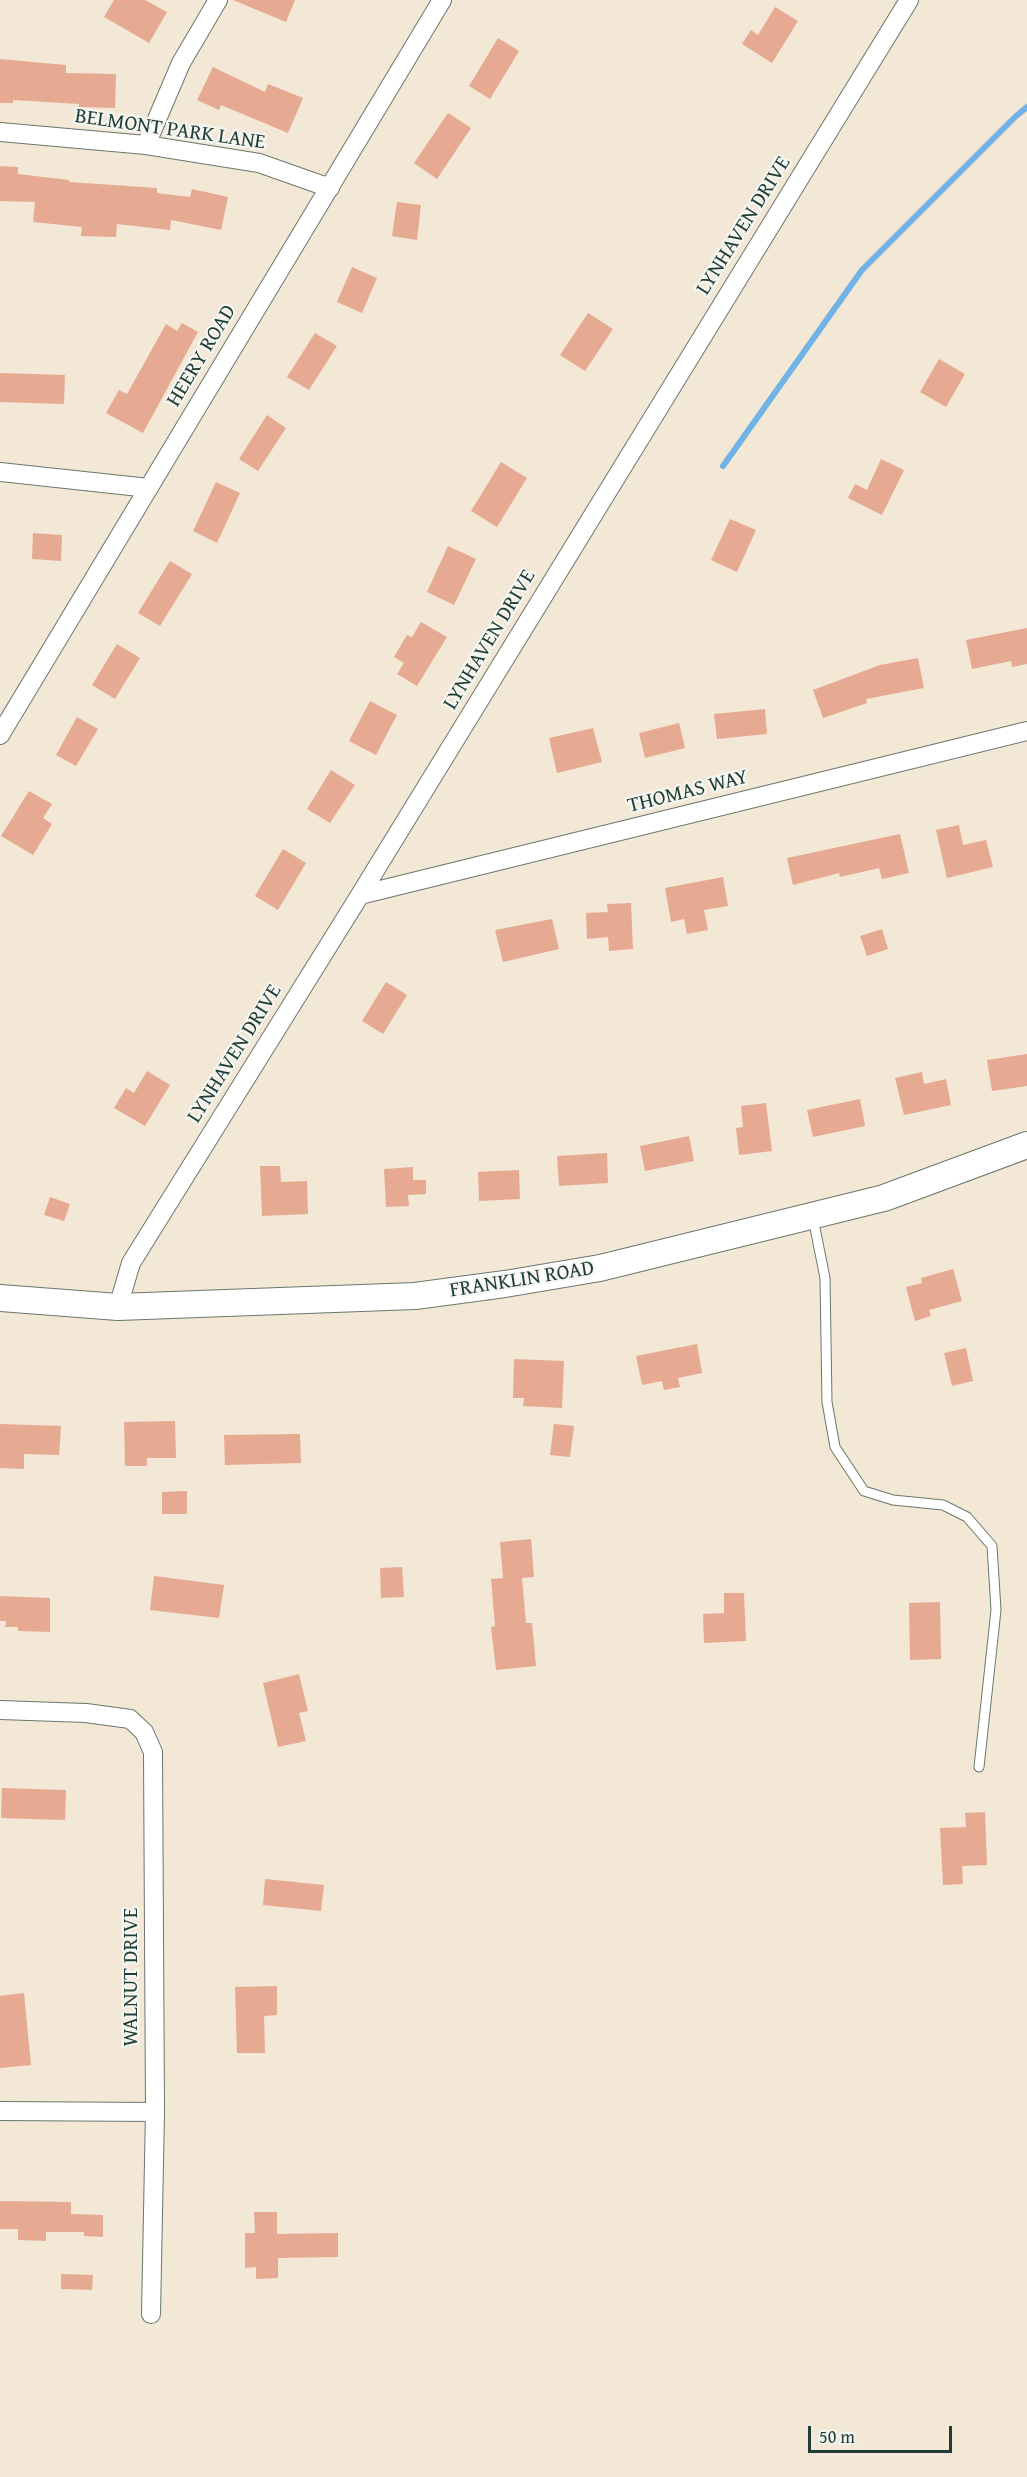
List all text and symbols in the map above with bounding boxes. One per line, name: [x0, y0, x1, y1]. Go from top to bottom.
street label: BELMONT PARK LANE: [73, 104, 267, 156]
street label: LYNHAVEN DRIVE: [691, 152, 797, 300]
street label: HEERY ROAD: [162, 301, 242, 411]
street label: LYNHAVEN DRIVE: [438, 566, 542, 714]
street label: THOMAS WAY: [625, 765, 751, 819]
street label: LYNHAVEN DRIVE: [182, 980, 288, 1128]
street label: FRANKLIN ROAD: [448, 1256, 596, 1304]
street label: WALNUT DRIVE: [119, 1908, 145, 2046]
scale bar: [811, 2414, 955, 2452]
text: 50 m: [819, 2423, 855, 2450]

